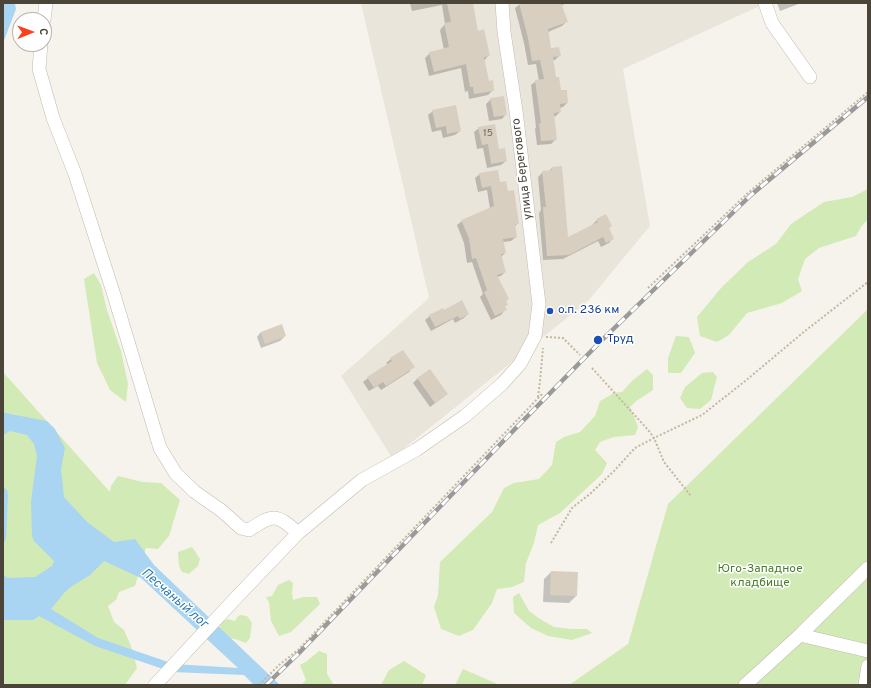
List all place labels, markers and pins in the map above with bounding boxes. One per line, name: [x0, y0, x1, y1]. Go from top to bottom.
place label: о.п. 236 км: [558, 304, 619, 318]
marker: о.п. 236 км: [545, 306, 555, 316]
place label: Труд: [607, 333, 634, 347]
marker: Труд: [592, 334, 604, 346]

